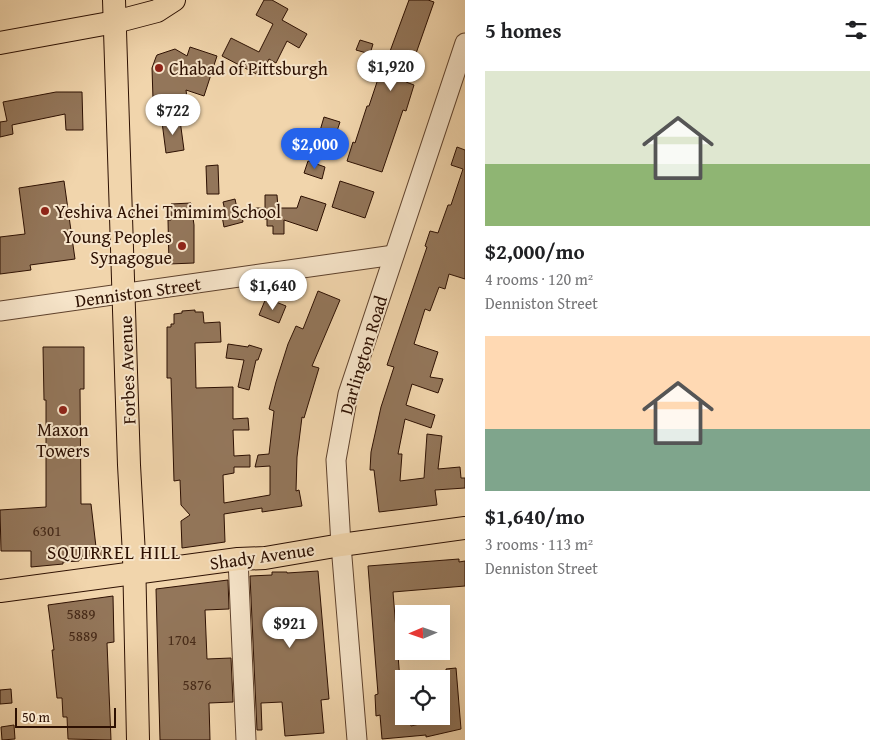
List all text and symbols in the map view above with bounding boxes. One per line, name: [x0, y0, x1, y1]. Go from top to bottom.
text: 5 homes: [485, 15, 561, 46]
icon: filters: [842, 16, 870, 44]
pin: $1,920: [350, 49, 432, 92]
text: $1,920: [368, 54, 414, 78]
place label: Chabad of Pittsburgh: [169, 55, 328, 82]
marker: Chabad of Pittsburgh: [153, 62, 165, 74]
pin: $722: [143, 94, 203, 136]
text: $722: [156, 98, 190, 122]
icon: home: [633, 103, 723, 193]
pin: $2,000: [274, 128, 356, 170]
text: $2,000: [292, 132, 338, 156]
place label: Yeshiva Achei Tmimim School: [55, 198, 281, 225]
marker: Yeshiva Achei Tmimim School: [39, 205, 51, 217]
place label: Young Peoples Synagogue: [63, 223, 172, 271]
text: $2,000/mo: [485, 236, 585, 267]
marker: Young Peoples Synagogue: [176, 240, 188, 252]
text: 4 rooms · 120 m²: [485, 267, 593, 291]
pin: $1,640: [232, 268, 314, 311]
street label: Denniston Street: [73, 270, 203, 314]
text: $1,640: [250, 273, 296, 297]
text: Denniston Street: [485, 291, 598, 315]
street label: Darlington Road: [332, 292, 394, 418]
street label: Forbes Avenue: [112, 315, 142, 425]
icon: home: [633, 368, 723, 458]
marker: Maxon Towers: [57, 404, 69, 416]
place label: Maxon Towers: [36, 416, 90, 464]
text: $1,640/mo: [485, 501, 585, 532]
house number: 6301: [33, 520, 61, 541]
text: 3 rooms · 113 m²: [485, 532, 593, 556]
street label: Shady Avenue: [208, 535, 316, 577]
district label: SQUIRREL HILL: [47, 538, 181, 566]
text: Denniston Street: [485, 556, 598, 580]
house number: 5889: [67, 603, 95, 624]
north arrow: [395, 605, 450, 660]
map controls: [395, 605, 450, 725]
pin: $921: [260, 606, 320, 649]
text: $921: [273, 611, 307, 635]
house number: 5889: [69, 625, 97, 646]
house number: 1704: [168, 629, 196, 650]
button: locate: [395, 670, 450, 725]
house number: 5876: [183, 674, 211, 695]
scale bar: [15, 705, 116, 728]
text: 50 m: [22, 707, 50, 727]

